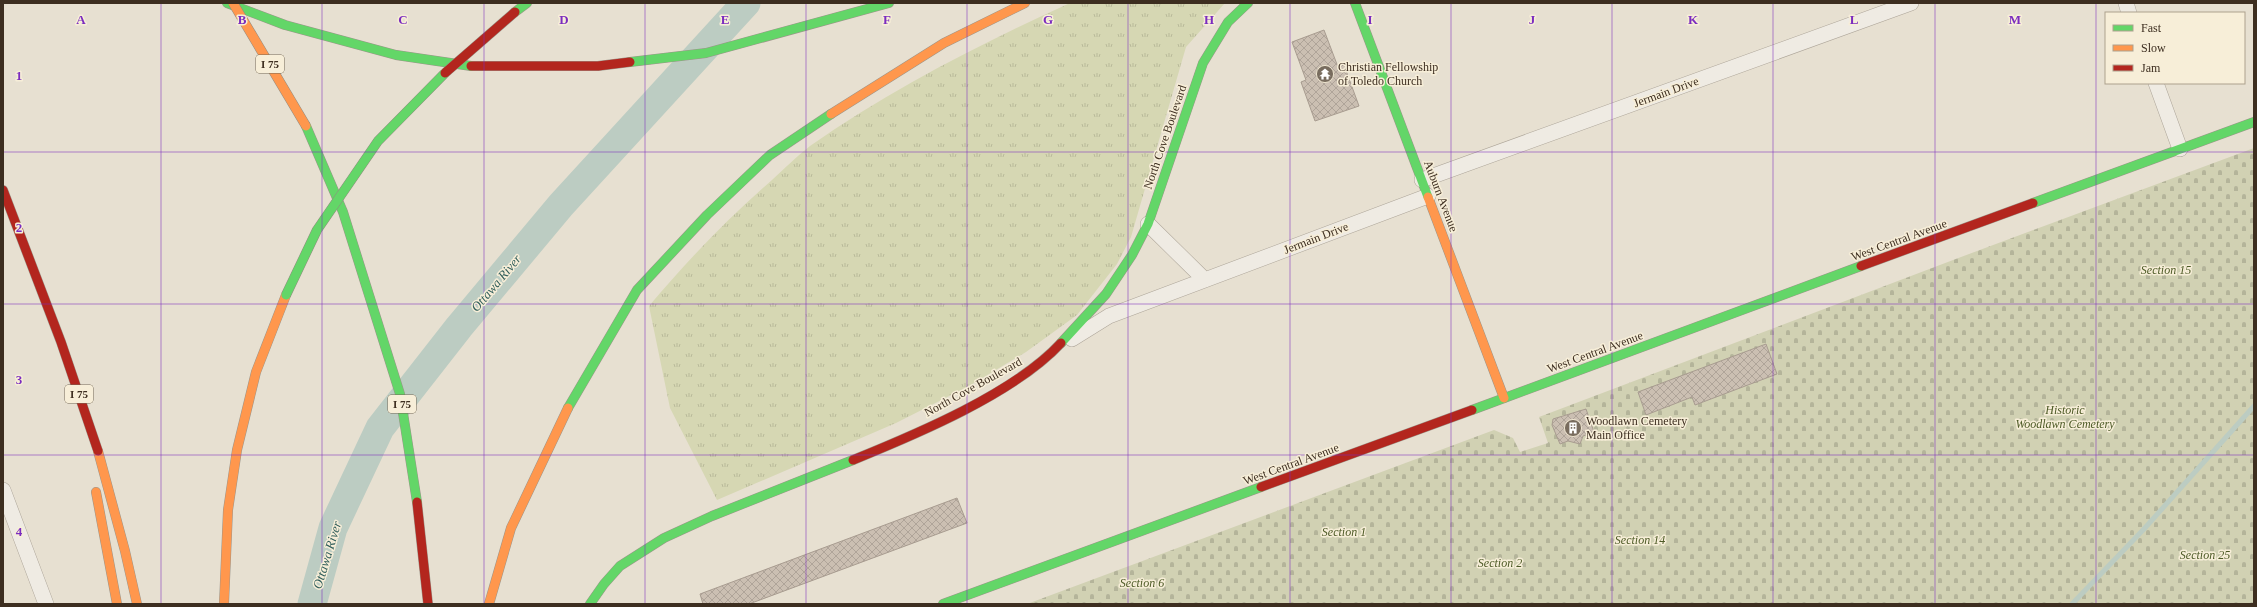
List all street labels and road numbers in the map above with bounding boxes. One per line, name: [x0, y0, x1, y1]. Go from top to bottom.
road number: I 75: [256, 55, 284, 73]
street label: Jermain Drive: [1632, 74, 1700, 110]
street label: North Cove Boulevard: [1141, 83, 1189, 191]
street label: Auburn Avenue: [1421, 158, 1461, 234]
street label: West Central Avenue: [1849, 216, 1949, 264]
street label: Jermain Drive: [1282, 219, 1350, 257]
street label: West Central Avenue: [1545, 328, 1645, 376]
street label: North Cove Boulevard: [922, 354, 1024, 420]
road number: I 75: [65, 385, 93, 403]
road number: I 75: [388, 395, 416, 413]
street label: West Central Avenue: [1241, 440, 1341, 488]

